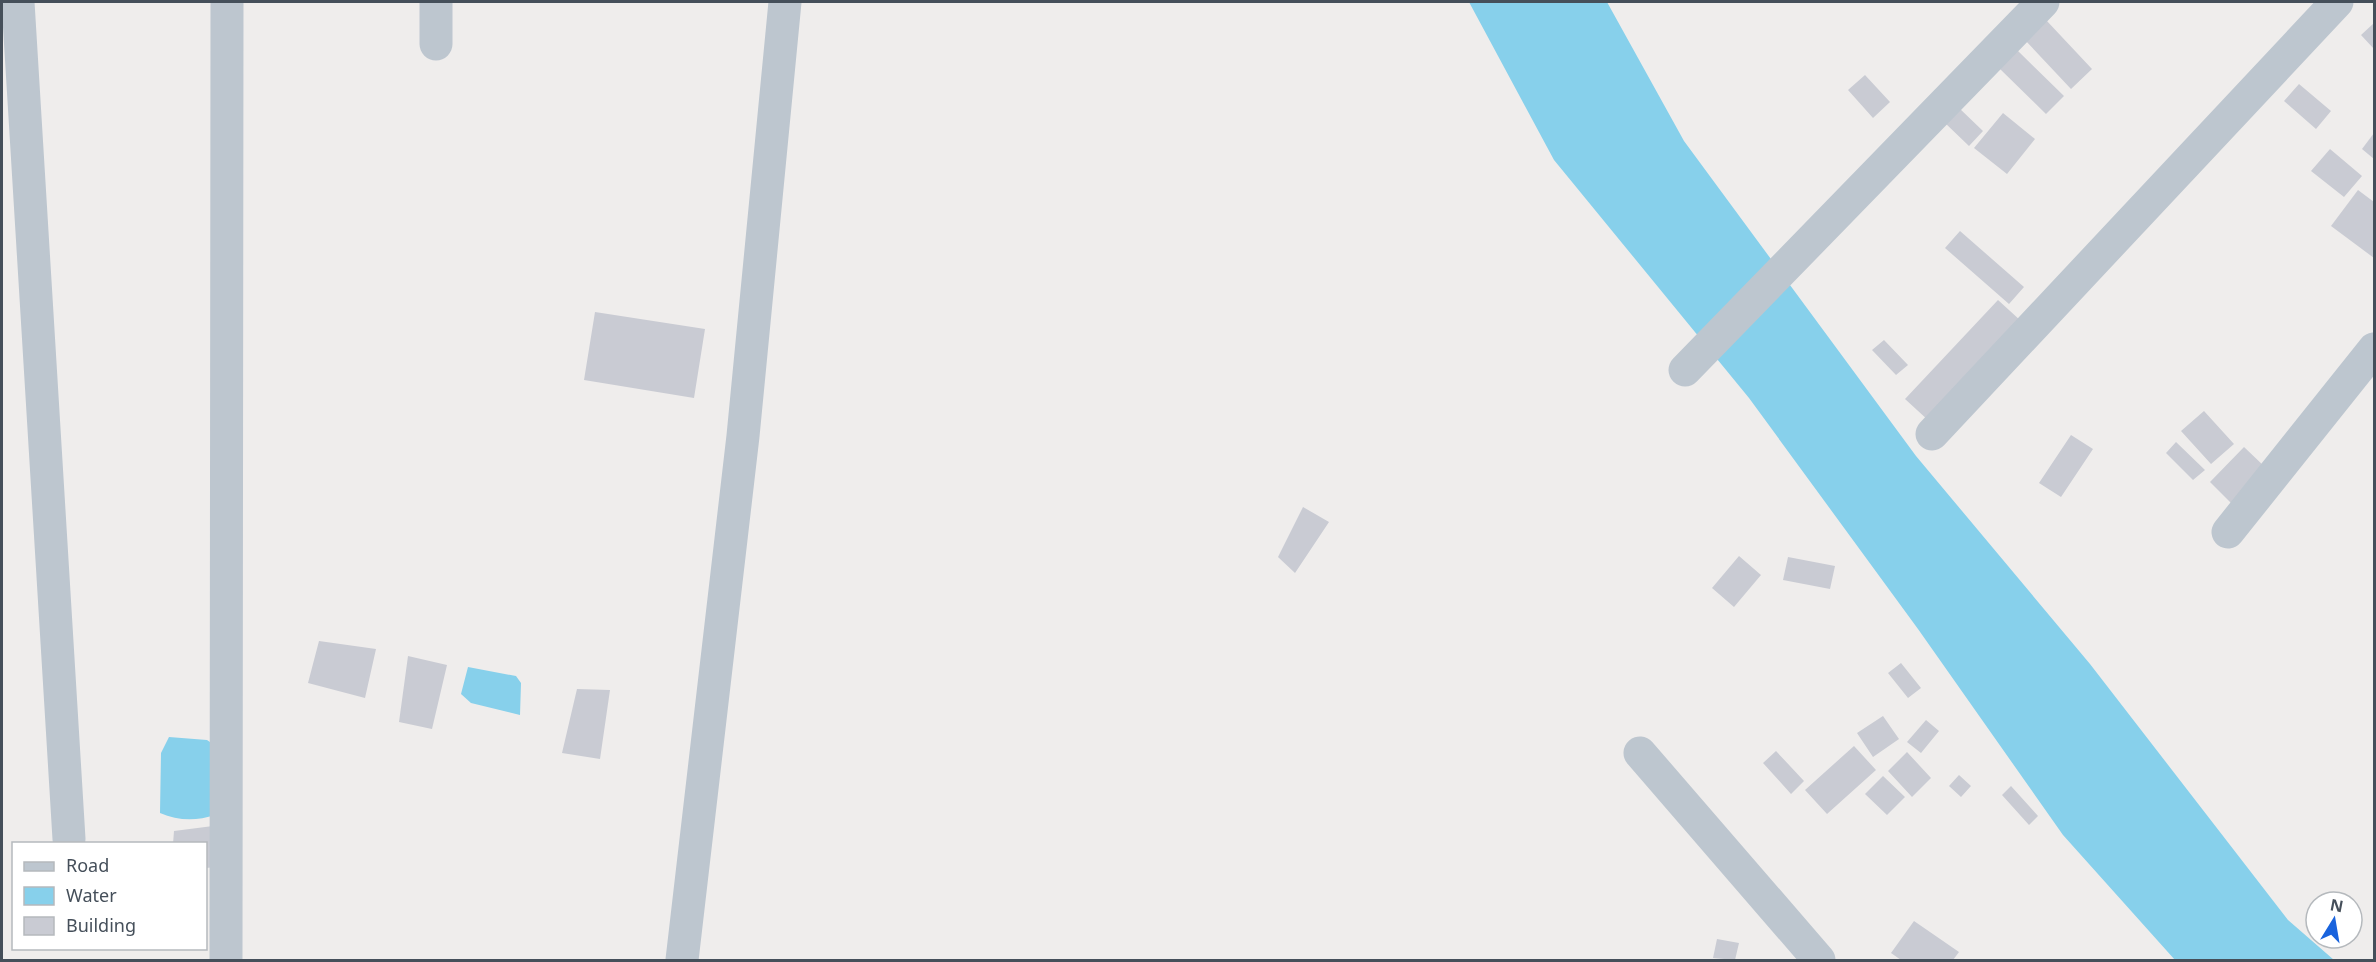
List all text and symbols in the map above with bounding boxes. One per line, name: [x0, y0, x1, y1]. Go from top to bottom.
legend: [12, 842, 207, 950]
text: Road: [66, 853, 109, 877]
text: Water: [66, 883, 117, 907]
north arrow: [2304, 890, 2364, 950]
text: N: [2328, 893, 2345, 917]
text: Building: [66, 913, 136, 937]

